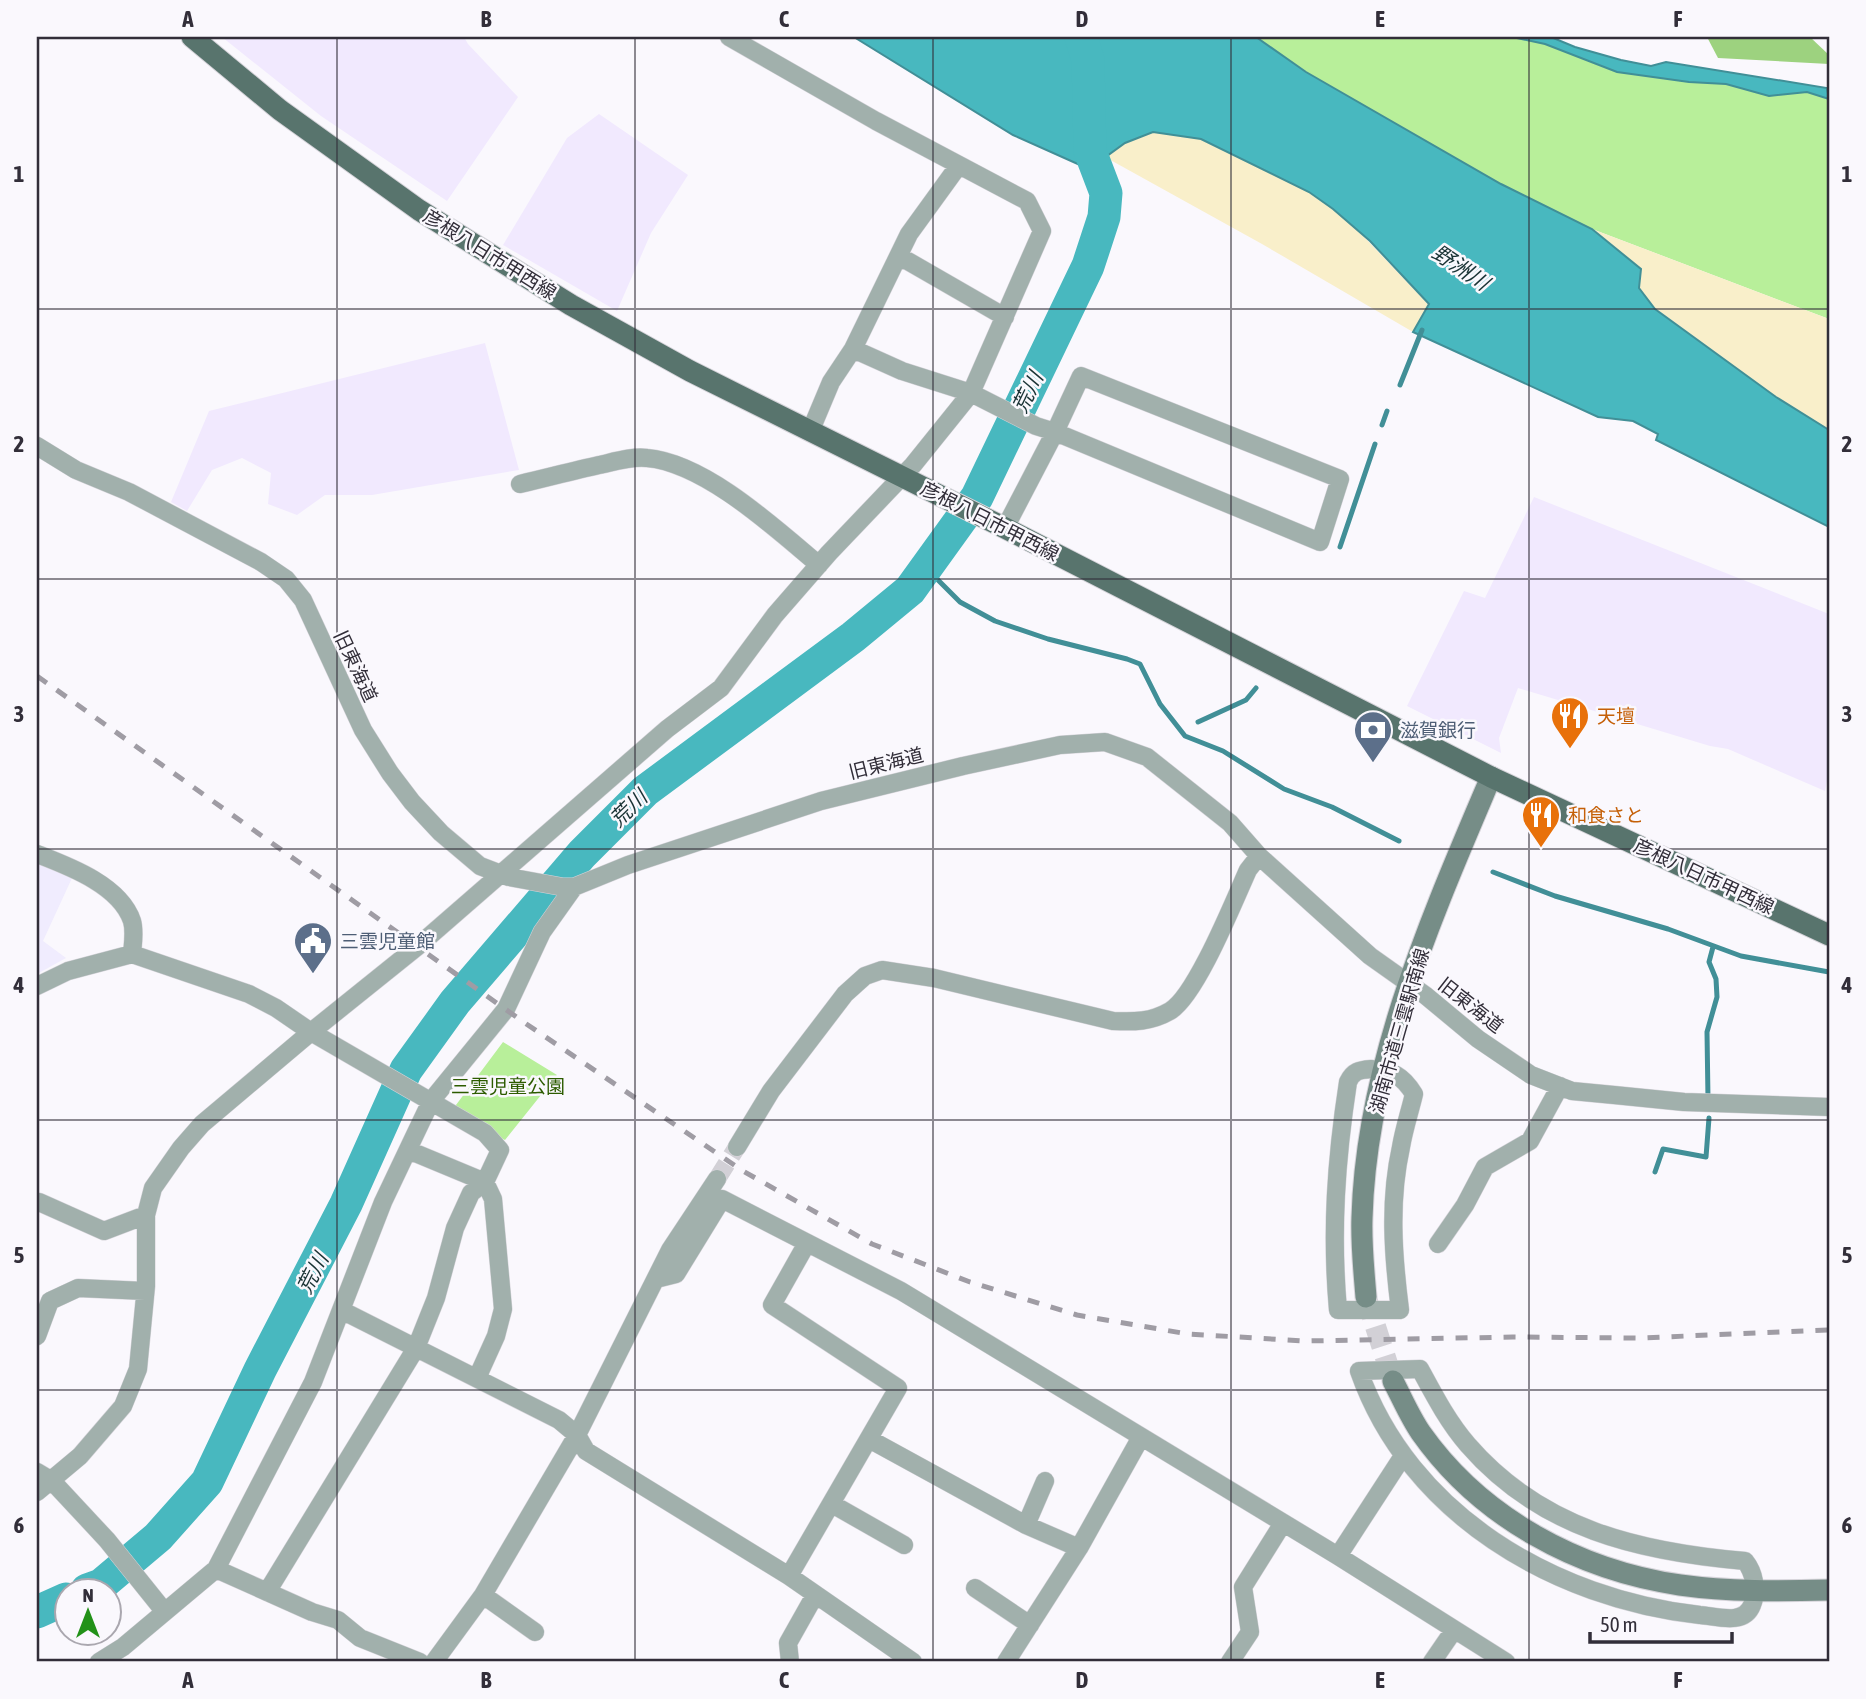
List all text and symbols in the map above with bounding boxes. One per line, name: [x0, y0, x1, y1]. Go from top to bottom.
text: A: [181, 6, 194, 32]
text: B: [481, 6, 492, 32]
text: C: [779, 6, 790, 32]
text: D: [1076, 6, 1089, 32]
text: E: [1375, 6, 1385, 32]
text: F: [1673, 6, 1683, 32]
text: 1: [14, 161, 25, 187]
text: 1: [1842, 161, 1853, 187]
street label: 彦根八日市甲西線: [420, 204, 560, 304]
water label: 野洲川: [1428, 239, 1495, 296]
water label: 荒川: [1007, 366, 1048, 416]
text: 2: [14, 431, 24, 457]
text: 2: [1842, 431, 1852, 457]
street label: 彦根八日市甲西線: [917, 477, 1063, 565]
street label: 旧東海道: [330, 627, 382, 705]
restaurant icon: 天壇: [1549, 695, 1591, 750]
text: 3: [14, 701, 24, 727]
text: 3: [1842, 701, 1852, 727]
place label: 天壇: [1597, 705, 1635, 727]
bank icon: 滋賀銀行: [1352, 709, 1394, 764]
place label: 滋賀銀行: [1400, 719, 1476, 741]
street label: 旧東海道: [846, 743, 926, 783]
water label: 荒川: [605, 783, 653, 831]
restaurant icon: 和食さと: [1520, 794, 1562, 849]
place label: 和食さと: [1568, 804, 1644, 826]
street label: 彦根八日市甲西線: [1630, 834, 1778, 918]
public building icon: 三雲児童館: [292, 920, 334, 975]
place label: 三雲児童館: [340, 930, 435, 952]
street label: 湖南市道三雲駅南線: [1365, 946, 1433, 1116]
text: 4: [13, 972, 25, 998]
text: 4: [1841, 972, 1853, 998]
street label: 旧東海道: [1434, 973, 1508, 1037]
park label: 三雲児童公園: [451, 1075, 565, 1097]
text: 5: [14, 1242, 25, 1268]
text: 5: [1842, 1242, 1853, 1268]
water label: 荒川: [292, 1247, 333, 1297]
text: 6: [14, 1512, 25, 1538]
text: 6: [1842, 1512, 1853, 1538]
north arrow: [52, 1576, 122, 1646]
text: N: [82, 1584, 94, 1606]
scale bar: [1590, 1601, 1731, 1645]
text: 50 m: [1600, 1612, 1638, 1636]
text: A: [181, 1667, 194, 1693]
text: B: [481, 1667, 492, 1693]
text: C: [779, 1667, 790, 1693]
text: D: [1076, 1667, 1089, 1693]
text: E: [1375, 1667, 1385, 1693]
text: F: [1673, 1667, 1683, 1693]

